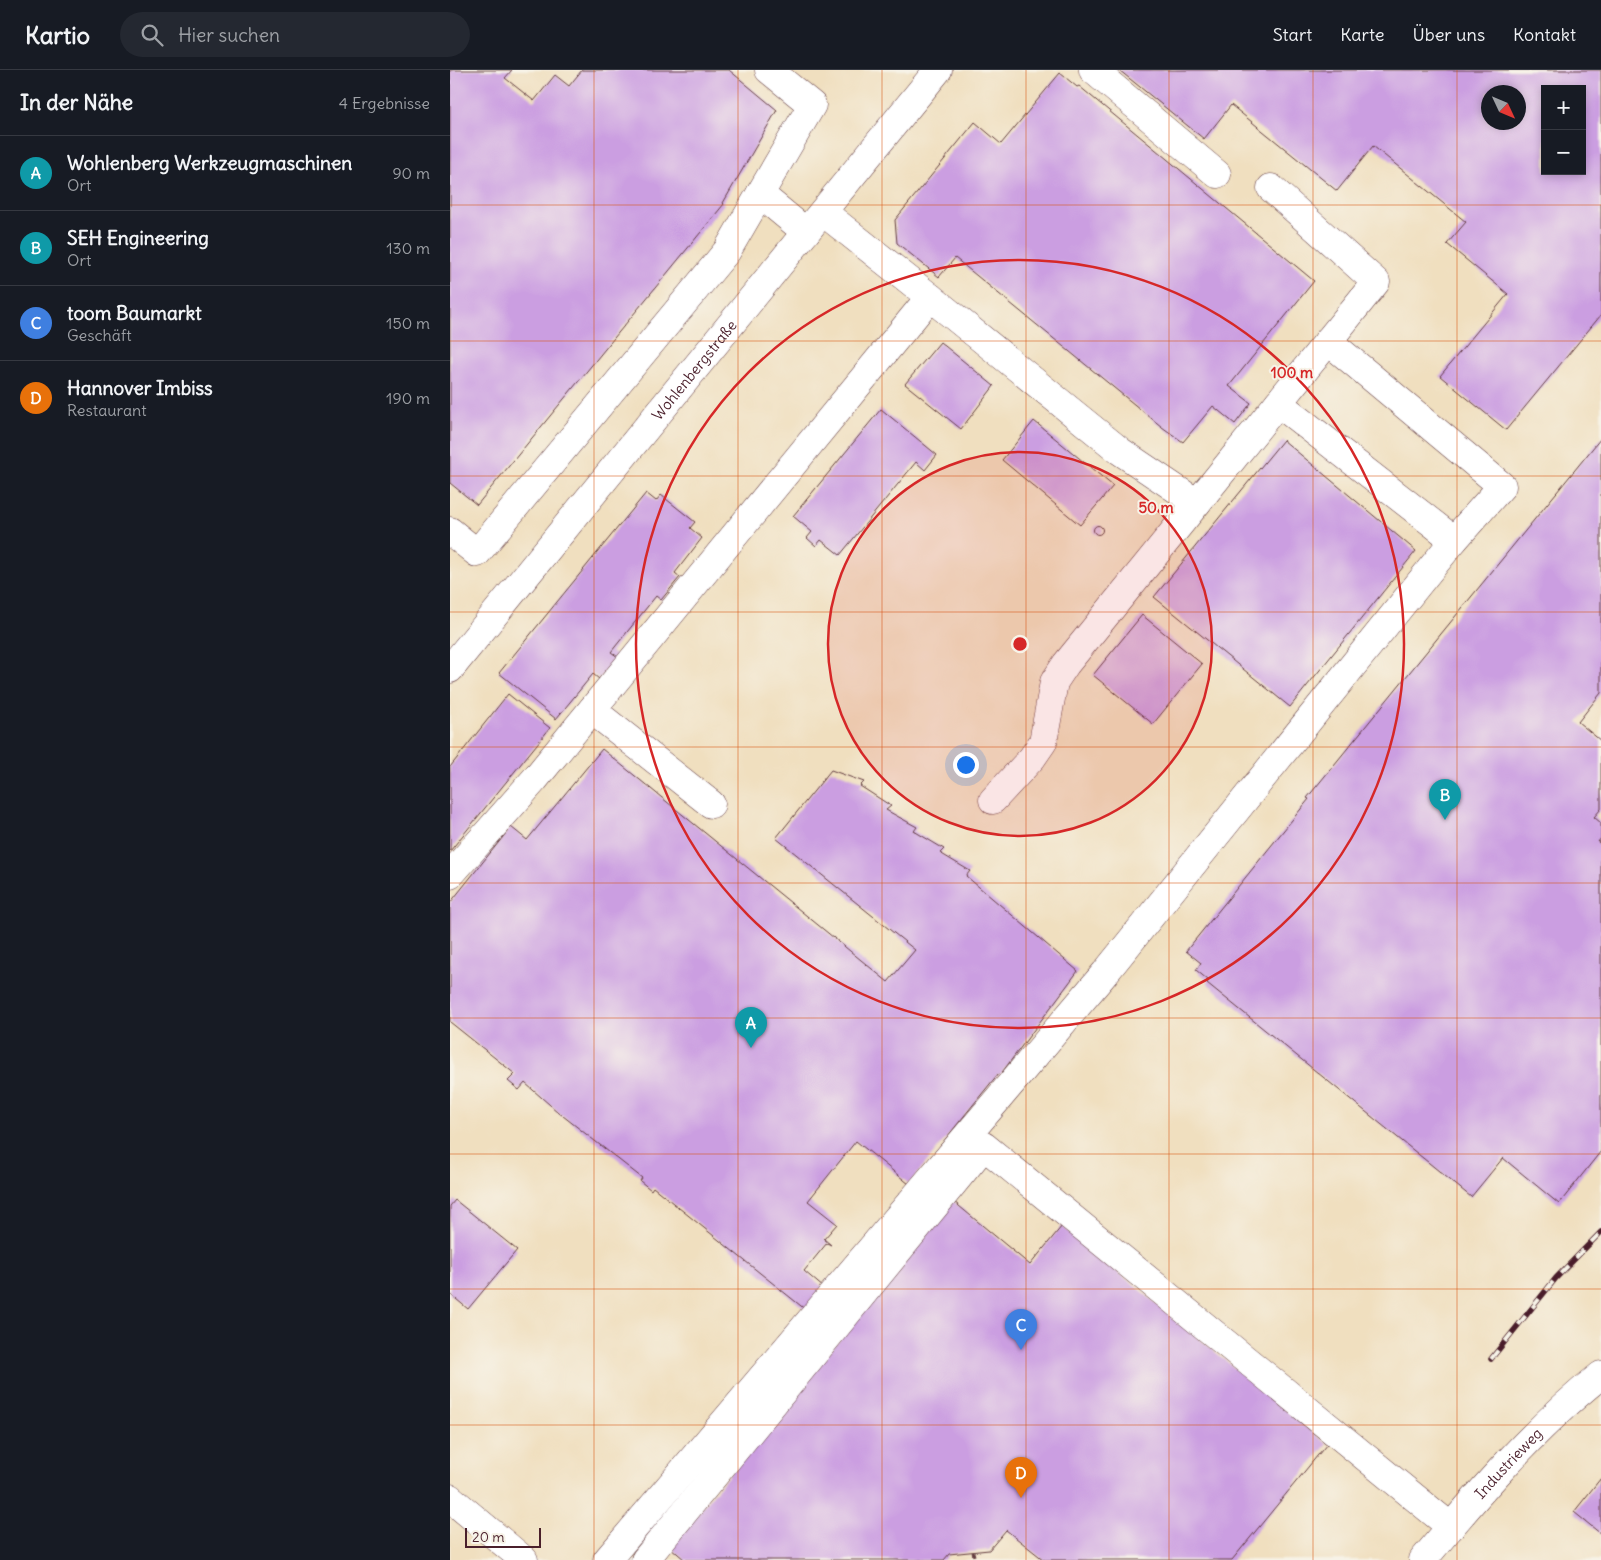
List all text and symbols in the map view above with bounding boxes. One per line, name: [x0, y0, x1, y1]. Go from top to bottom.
search box: [120, 12, 470, 57]
text: Kartio: [25, 20, 90, 50]
icon: search: [138, 21, 166, 49]
text: Hier suchen: [178, 23, 280, 47]
text: Start: [1273, 23, 1312, 46]
text: Karte: [1340, 23, 1385, 46]
text: Über uns: [1413, 23, 1485, 46]
text: Kontakt: [1513, 23, 1576, 46]
north arrow: [1481, 85, 1526, 130]
map controls: [1541, 85, 1586, 175]
button: +: [1541, 85, 1586, 130]
text: In der Nähe: [20, 89, 133, 116]
text: 4 Ergebnisse: [339, 93, 430, 113]
button: −: [1541, 130, 1586, 175]
text: Wohlenberg Werkzeugmaschinen: [67, 151, 352, 175]
text: A: [31, 163, 41, 183]
text: 90 m: [392, 163, 430, 183]
text: Ort: [67, 175, 91, 195]
text: SEH Engineering: [67, 226, 209, 250]
text: B: [31, 238, 41, 258]
text: 130 m: [386, 238, 430, 258]
text: Ort: [67, 250, 91, 270]
text: toom Baumarkt: [67, 301, 202, 325]
text: C: [31, 313, 41, 333]
text: 150 m: [386, 313, 430, 333]
street label: Wohlenbergstraße: [647, 316, 740, 424]
text: Geschäft: [67, 325, 132, 345]
text: 100 m: [1271, 363, 1313, 382]
text: Hannover Imbiss: [67, 376, 213, 400]
text: D: [30, 388, 42, 408]
text: 190 m: [386, 388, 430, 408]
text: Restaurant: [67, 400, 147, 420]
text: 50 m: [1138, 498, 1174, 517]
centre of rings: [1011, 635, 1029, 653]
your location: [953, 752, 979, 778]
pin: B: [1429, 779, 1461, 820]
pin: A: [735, 1007, 767, 1048]
pin: C: [1005, 1309, 1037, 1350]
street label: Industrieweg: [1470, 1423, 1546, 1502]
pin: D: [1005, 1457, 1037, 1498]
scale bar: [465, 1525, 541, 1548]
text: 20 m: [472, 1528, 505, 1546]

